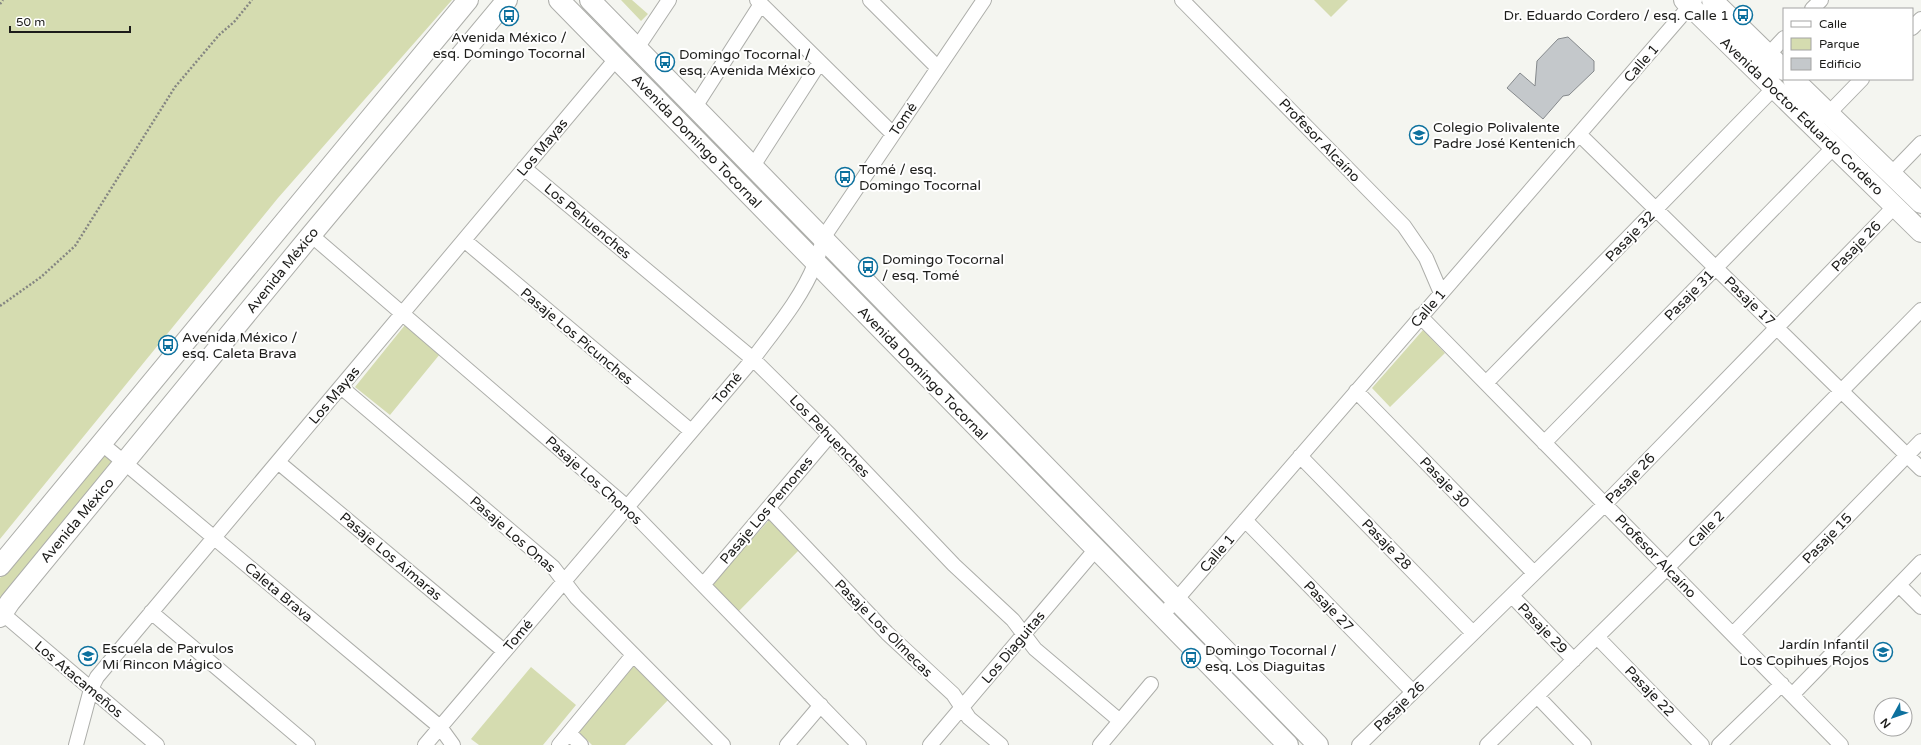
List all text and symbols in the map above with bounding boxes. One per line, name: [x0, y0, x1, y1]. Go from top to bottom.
bus stop icon: Dr. Eduardo Cordero / esq. Calle 1: [1732, 4, 1754, 26]
bus stop icon: Avenida México / esq. Domingo Tocornal: [498, 5, 520, 27]
place label: Dr. Eduardo Cordero / esq. Calle 1: [1504, 7, 1729, 24]
scale bar: [10, 8, 130, 34]
legend: [1783, 8, 1913, 80]
text: 50 m: [16, 15, 45, 29]
text: Calle: [1819, 17, 1847, 31]
place label: Avenida México / esq. Domingo Tocornal: [433, 29, 585, 62]
street label: Avenida Doctor Eduardo Cordero: [1717, 34, 1887, 199]
text: Parque: [1819, 37, 1860, 51]
street label: Calle 1: [1620, 41, 1663, 86]
place label: Domingo Tocornal / esq. Avenida México: [679, 46, 815, 79]
bus stop icon: Domingo Tocornal / esq. Avenida México: [654, 51, 676, 73]
text: Edificio: [1819, 57, 1861, 71]
street label: Avenida Domingo Tocornal: [628, 71, 765, 212]
street label: Profesor Alcaíno: [1275, 95, 1364, 186]
street label: Tomé: [886, 99, 921, 139]
street label: Los Mayas: [513, 115, 572, 180]
place label: Colegio Polivalente Padre José Kentenich: [1433, 119, 1576, 152]
school or university icon: Colegio Polivalente Padre José Kentenich: [1408, 124, 1430, 146]
place label: Tomé / esq. Domingo Tocornal: [859, 161, 981, 194]
bus stop icon: Tomé / esq. Domingo Tocornal: [834, 166, 856, 188]
street label: Los Pehuenches: [541, 180, 635, 263]
street label: Pasaje 32: [1602, 207, 1659, 265]
street label: Pasaje 26: [1828, 217, 1885, 275]
street label: Avenida México: [243, 224, 322, 317]
place label: Domingo Tocornal / esq. Tomé: [882, 251, 1004, 284]
bus stop icon: Domingo Tocornal / esq. Tomé: [857, 256, 879, 278]
street label: Pasaje 31: [1661, 266, 1718, 324]
street label: Pasaje 17: [1721, 273, 1779, 330]
street label: Pasaje Los Picunches: [517, 284, 637, 389]
street label: Calle 1: [1407, 286, 1450, 331]
street label: Avenida Domingo Tocornal: [854, 303, 991, 444]
place label: Avenida México / esq. Caleta Brava: [182, 329, 298, 362]
bus stop icon: Avenida México / esq. Caleta Brava: [157, 334, 179, 356]
street label: Los Mayas: [305, 363, 364, 428]
street label: Tomé: [709, 369, 746, 408]
street label: Los Pehuenches: [786, 392, 874, 481]
street label: Pasaje Los Chonos: [542, 433, 646, 528]
street label: Pasaje 26: [1602, 449, 1659, 507]
street label: Pasaje Los Pemones: [716, 453, 817, 568]
street label: Pasaje 30: [1416, 453, 1473, 511]
street label: Avenida México: [37, 474, 118, 566]
street label: Pasaje Los Onas: [466, 493, 559, 576]
street label: Calle 2: [1684, 507, 1728, 551]
street label: Pasaje Los Aimaras: [336, 509, 445, 604]
street label: Pasaje 15: [1799, 509, 1856, 567]
street label: Profesor Alcaíno: [1611, 511, 1700, 602]
street label: Pasaje 28: [1358, 515, 1415, 573]
street label: Calle 1: [1196, 531, 1239, 576]
street label: Caleta Brava: [241, 559, 316, 626]
street label: Pasaje Los Olmecas: [831, 576, 936, 681]
street label: Pasaje 27: [1300, 577, 1357, 635]
street label: Pasaje 29: [1514, 599, 1571, 657]
street label: Los Diaguitas: [978, 607, 1049, 687]
street label: Tomé: [500, 616, 537, 655]
place label: Jardín Infantil Los Copihues Rojos: [1739, 636, 1869, 669]
street label: Los Atacameños: [31, 637, 127, 721]
place label: Escuela de Parvulos Mi Rincon Mágico: [102, 640, 234, 673]
school or university icon: Jardín Infantil Los Copihues Rojos: [1872, 641, 1894, 663]
place label: Domingo Tocornal / esq. Los Diaguitas: [1205, 642, 1337, 675]
school or university icon: Escuela de Parvulos Mi Rincon Mágico: [77, 645, 99, 667]
bus stop icon: Domingo Tocornal / esq. Los Diaguitas: [1180, 647, 1202, 669]
street label: Pasaje 22: [1621, 662, 1678, 720]
street label: Pasaje 26: [1370, 678, 1428, 735]
north arrow: [1873, 697, 1913, 737]
text: N: [1878, 716, 1894, 731]

